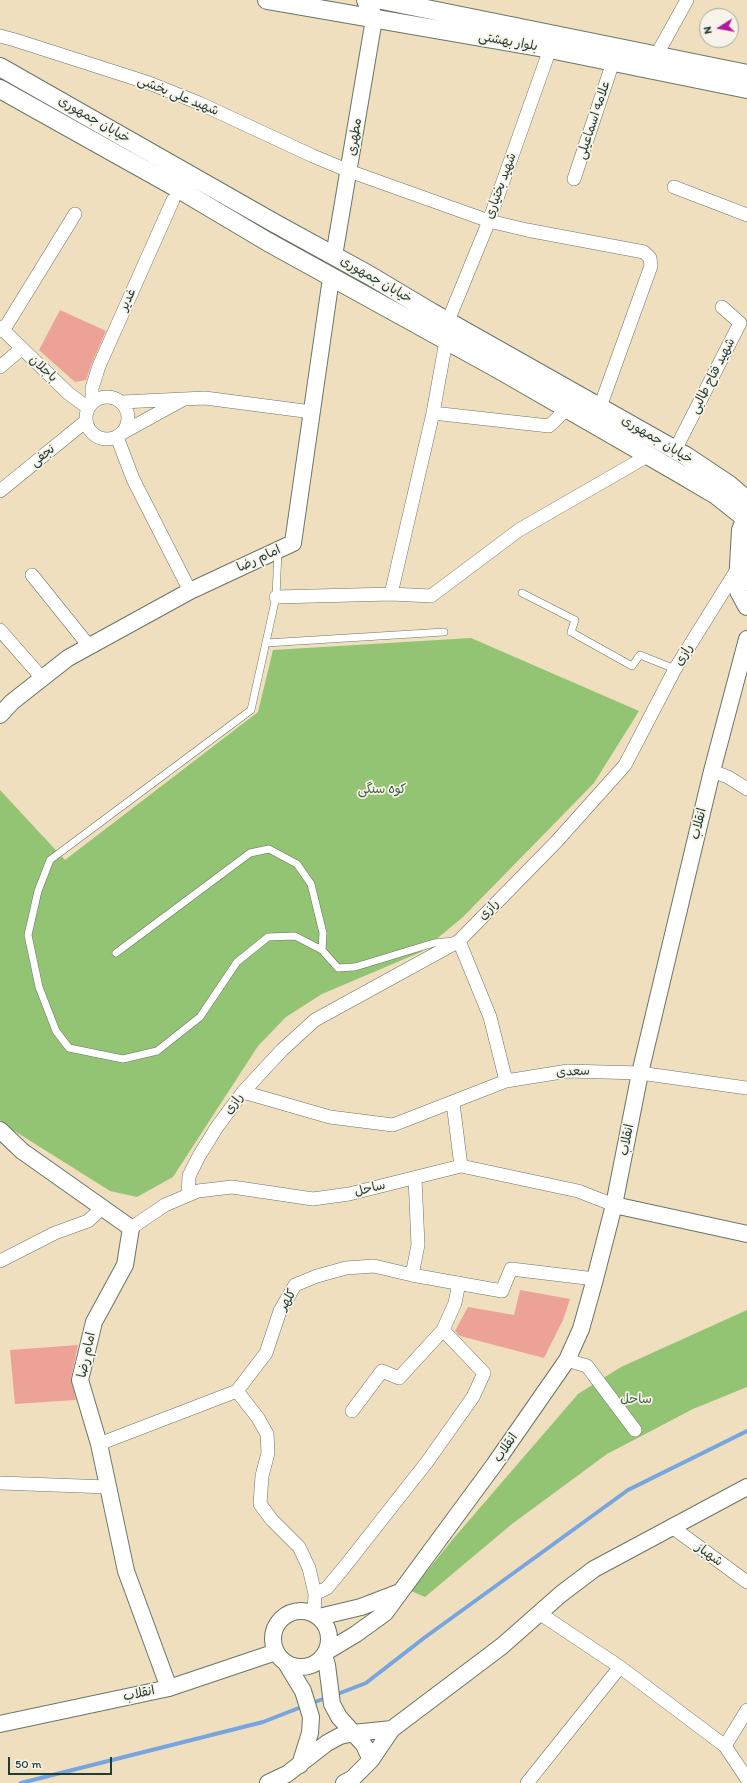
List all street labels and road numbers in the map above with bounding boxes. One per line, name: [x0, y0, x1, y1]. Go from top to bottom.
street label: بلوار بهشتی: [477, 29, 539, 55]
street label: شهید علی بخشی: [135, 73, 221, 119]
street label: علامه اسماعیلی: [574, 78, 614, 162]
street label: خیابان جمهوری: [55, 93, 133, 147]
street label: مطهری: [344, 117, 366, 157]
street label: شهید بختیاری: [482, 151, 520, 221]
street label: خیابان جمهوری: [337, 253, 415, 307]
street label: غدیر: [116, 286, 140, 314]
street label: شهید فتاح طالبی: [687, 335, 739, 417]
street label: باجلان: [26, 352, 60, 386]
street label: خیابان جمهوری: [619, 413, 695, 467]
street label: نجفی: [28, 441, 58, 471]
street label: امام رضا: [235, 542, 283, 576]
street label: رازی: [671, 641, 697, 669]
street label: انقلاب: [688, 807, 710, 841]
street label: رازی: [475, 896, 503, 924]
street label: سعدی: [556, 1063, 590, 1081]
street label: رازی: [221, 1090, 247, 1118]
street label: انقلاب: [616, 1123, 638, 1157]
street label: ساحل: [353, 1178, 387, 1200]
street label: کلهر: [276, 1287, 300, 1313]
street label: امام رضا: [75, 1331, 99, 1379]
street label: انقلاب: [491, 1430, 521, 1466]
street label: شهباز: [692, 1540, 726, 1570]
street label: انقلاب: [122, 1683, 156, 1705]

